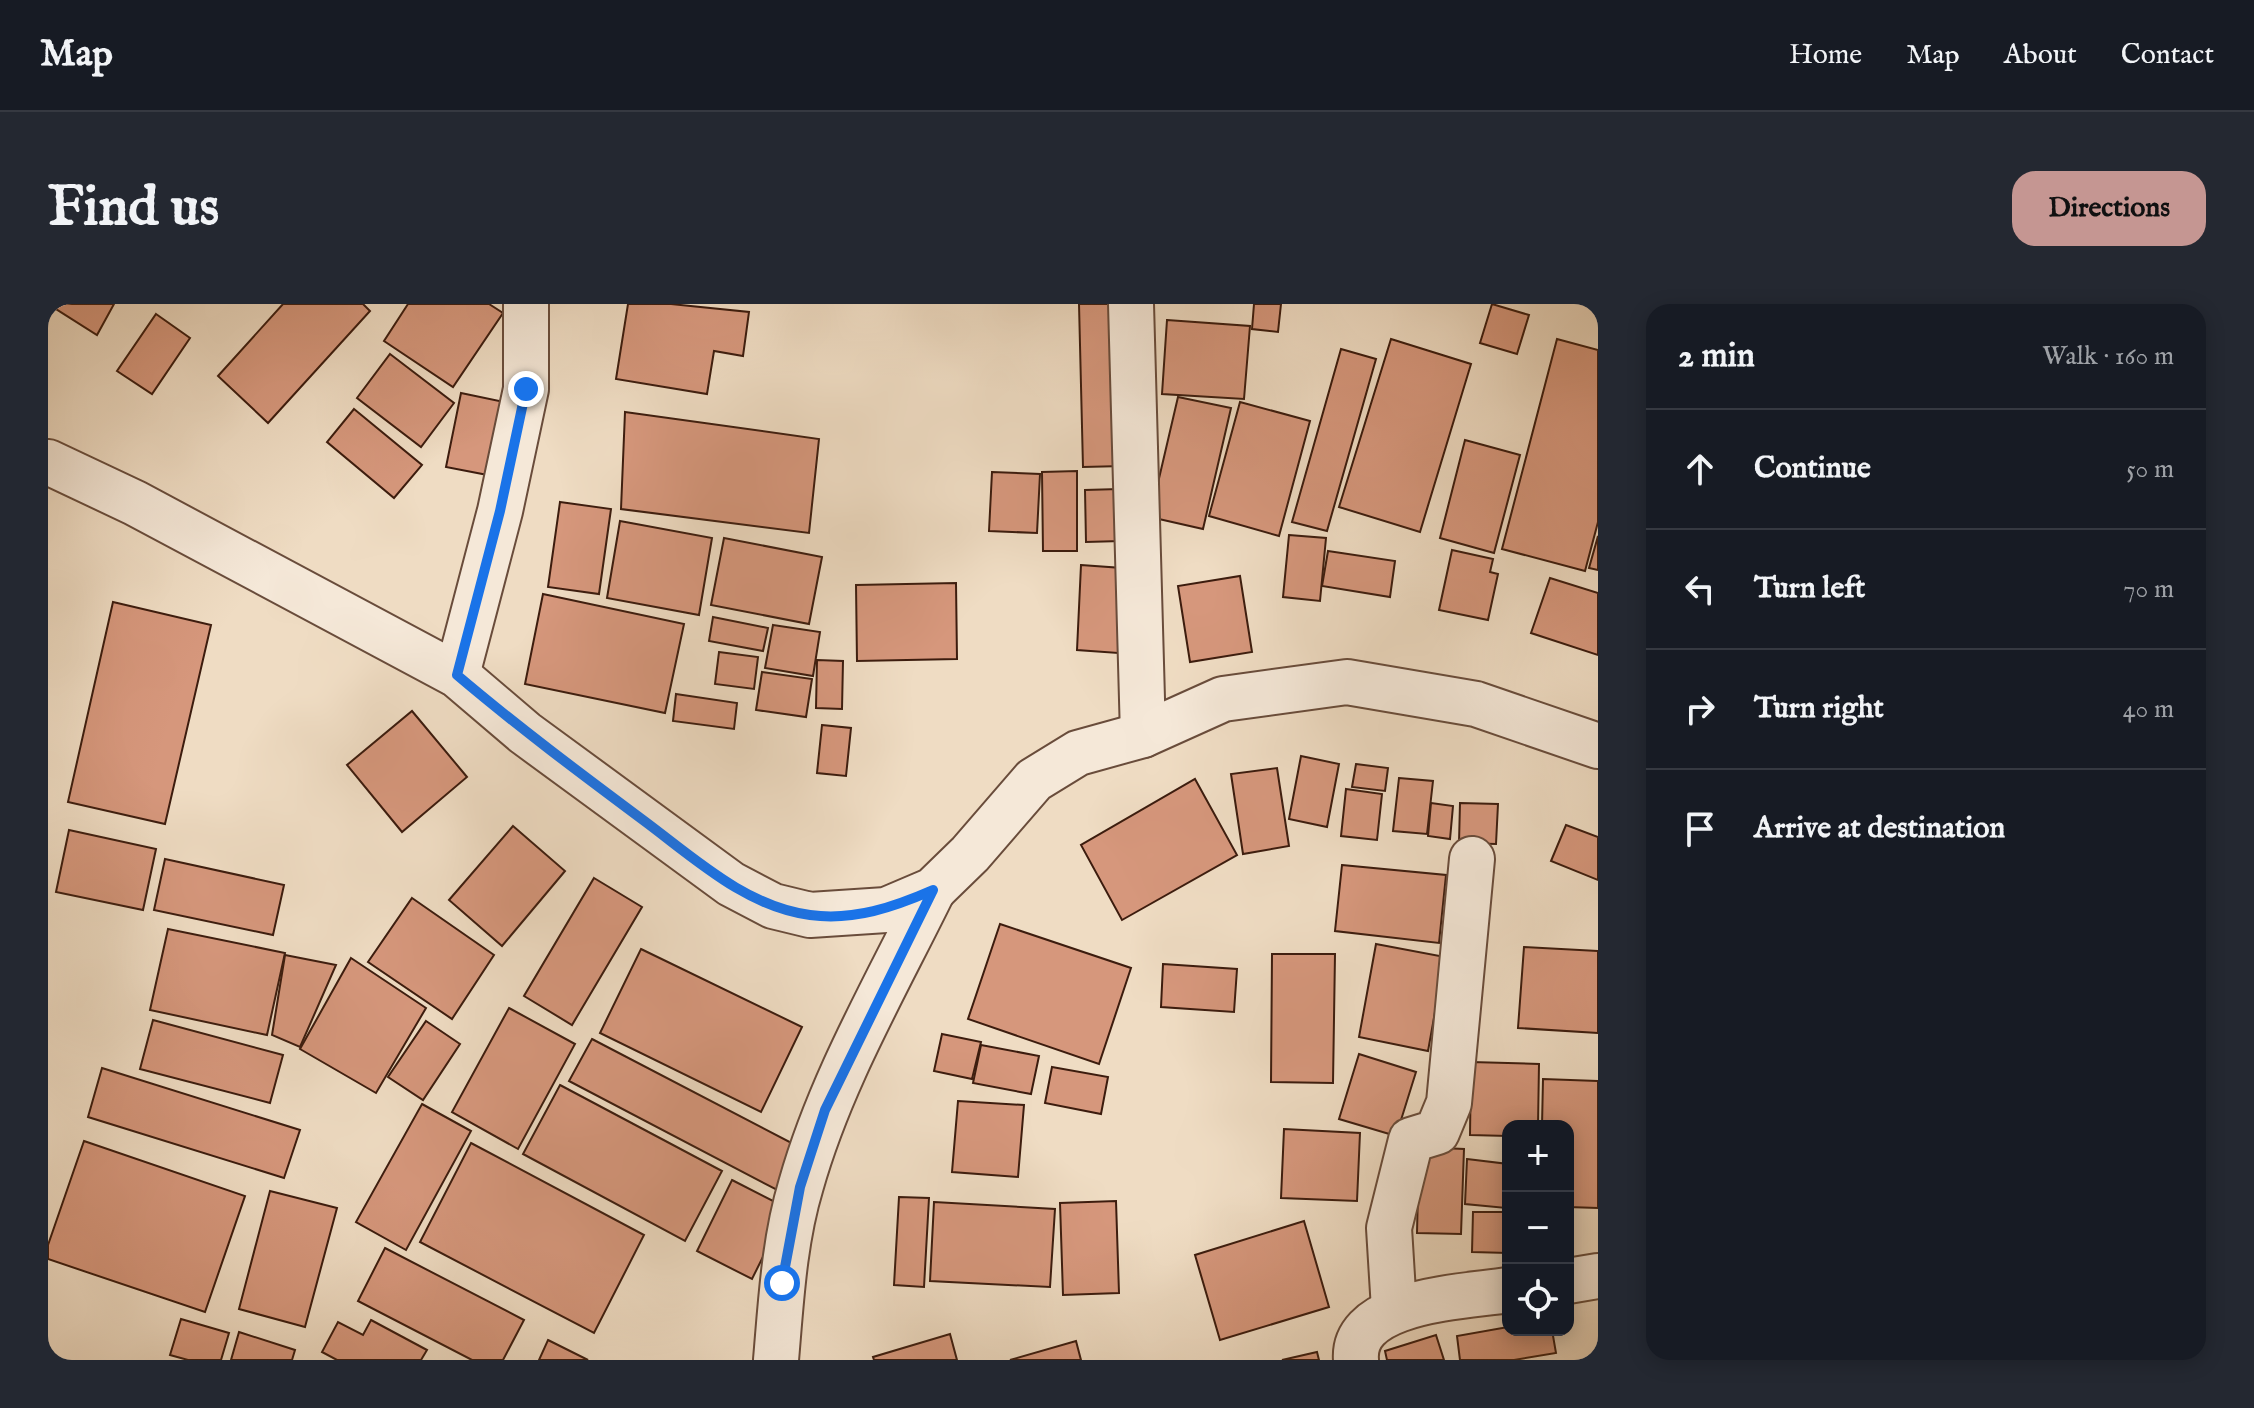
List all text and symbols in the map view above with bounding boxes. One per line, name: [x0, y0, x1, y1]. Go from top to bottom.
text: Map: [40, 31, 113, 79]
text: Home: [1789, 38, 1862, 73]
text: Map: [1906, 38, 1960, 73]
text: About: [2004, 38, 2077, 73]
text: Contact: [2121, 38, 2214, 73]
button: Directions: [2012, 171, 2206, 246]
text: Find us: [48, 173, 219, 244]
text: 2 min: [1678, 335, 1755, 378]
text: Walk · 160 m: [2042, 340, 2174, 373]
route end: [508, 371, 544, 407]
icon: ahead: [1678, 447, 1722, 491]
text: Continue: [1754, 450, 1871, 488]
text: 50 m: [2126, 453, 2174, 486]
icon: left: [1678, 567, 1722, 611]
text: Turn left: [1754, 570, 1865, 608]
text: 70 m: [2123, 573, 2174, 606]
icon: right: [1678, 687, 1722, 731]
text: Turn right: [1754, 690, 1884, 728]
text: 40 m: [2123, 693, 2174, 726]
icon: arrive: [1678, 807, 1722, 851]
text: Arrive at destination: [1754, 810, 2005, 848]
map controls: [1502, 1120, 1574, 1336]
button: +: [1502, 1120, 1574, 1192]
button: −: [1502, 1192, 1574, 1264]
button: locate: [1502, 1264, 1574, 1336]
route start: [764, 1265, 800, 1301]

